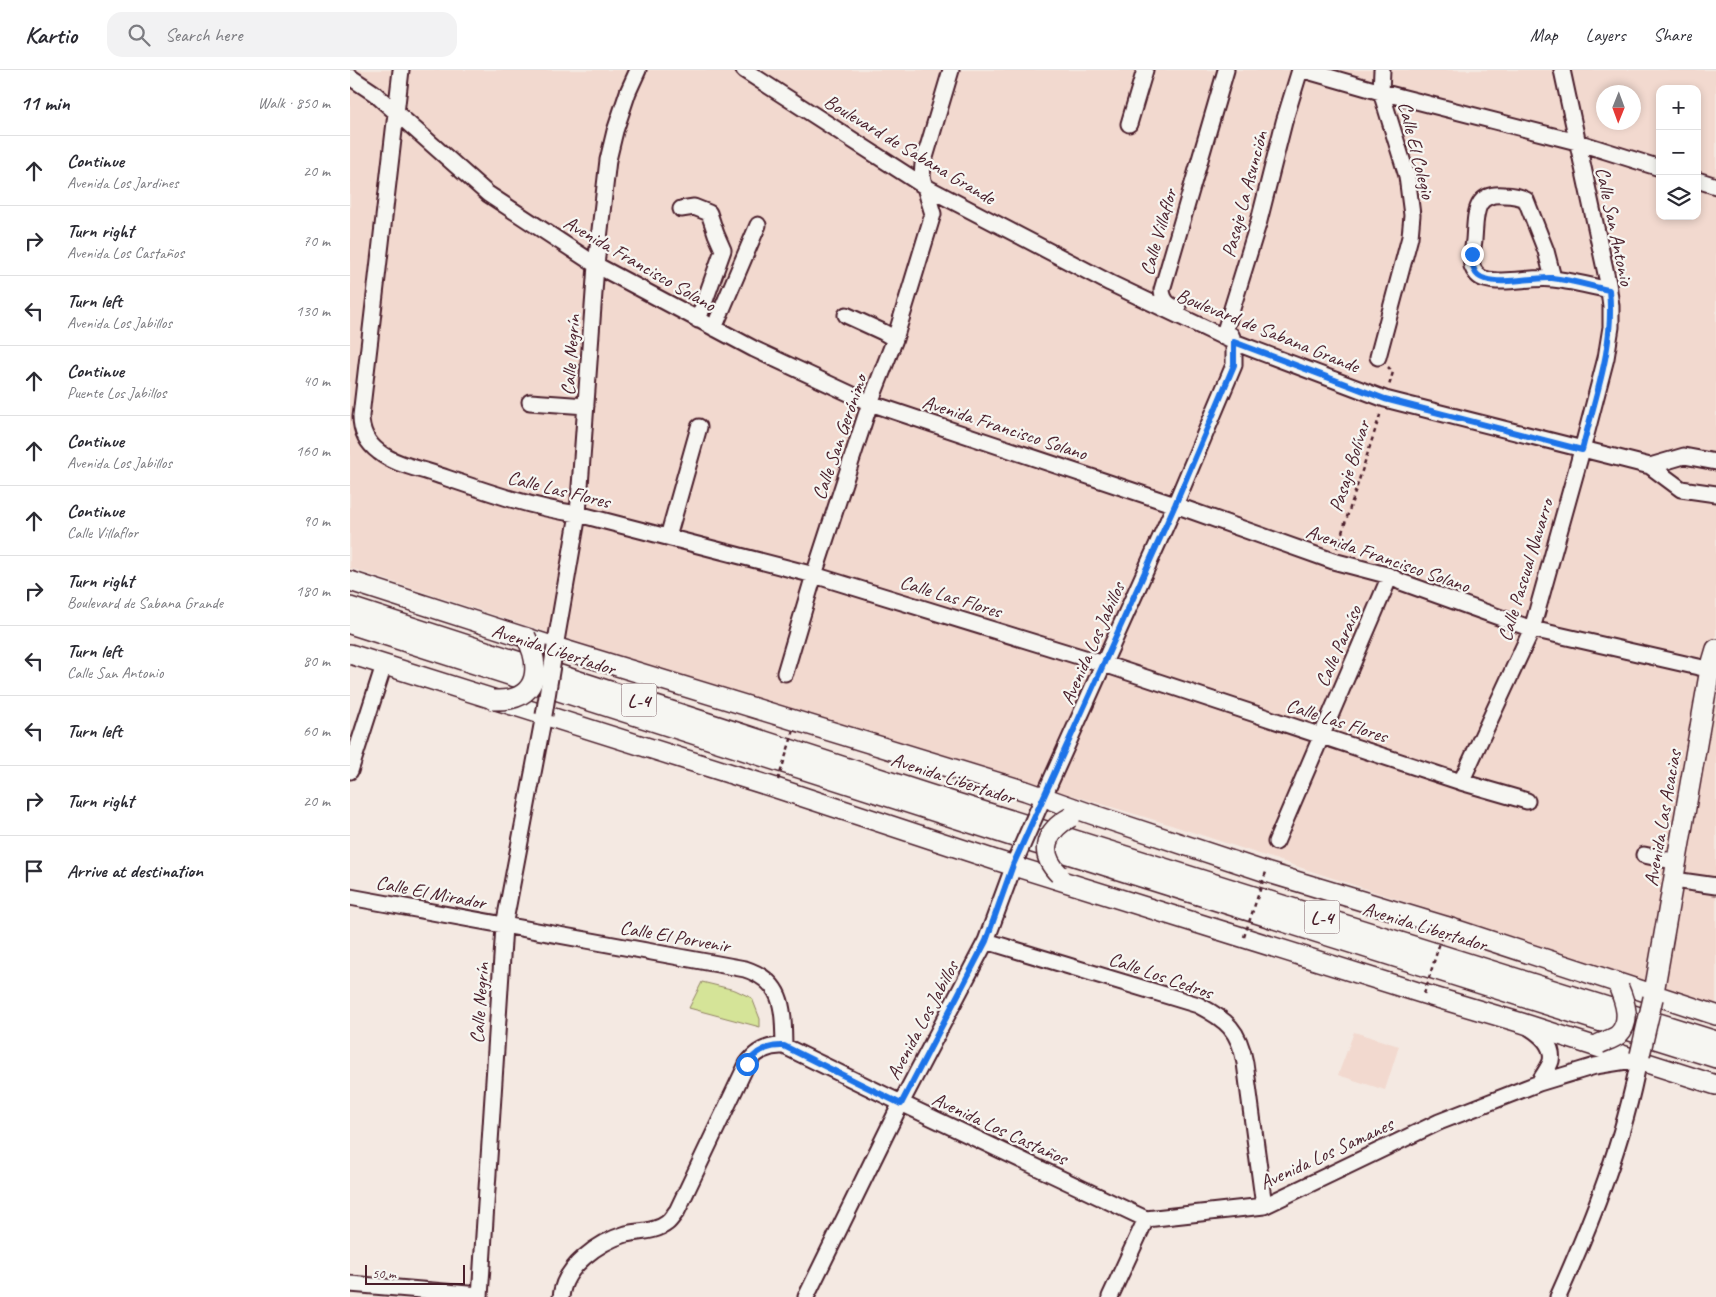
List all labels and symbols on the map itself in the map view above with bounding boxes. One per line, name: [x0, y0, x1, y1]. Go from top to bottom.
north arrow: [1596, 85, 1641, 130]
street label: Boulevard de Sabana Grande: [820, 89, 1001, 211]
street label: Calle El Colegio: [1392, 99, 1441, 202]
street label: Pasaje La Asunción: [1216, 127, 1274, 260]
street label: Calle San Antonio: [1590, 165, 1639, 288]
street label: Calle Villaflor: [1134, 184, 1183, 278]
street label: Avenida Francisco Solano: [559, 210, 721, 318]
route end: [1461, 243, 1484, 266]
street label: Boulevard de Sabana Grande: [1173, 282, 1364, 379]
street label: Calle Negrín: [555, 313, 586, 396]
street label: Calle San Gerónimo: [806, 369, 873, 503]
street label: Avenida Francisco Solano: [919, 389, 1091, 466]
street label: Pasaje Bolívar: [1323, 416, 1377, 515]
street label: Calle Las Flores: [505, 465, 615, 515]
street label: Calle Pascual Navarro: [1492, 494, 1560, 644]
street label: Avenida Francisco Solano: [1303, 519, 1474, 598]
street label: Calle Las Flores: [897, 569, 1007, 624]
street label: Avenida Los Jabillos: [1054, 576, 1131, 708]
street label: Calle Paraíso: [1309, 601, 1368, 691]
street label: Avenida Libertador: [489, 618, 621, 682]
road number: L-4: [622, 684, 656, 716]
street label: Calle Las Flores: [1283, 692, 1393, 749]
street label: Avenida Las Acacias: [1638, 746, 1687, 888]
street label: Avenida Libertador: [888, 747, 1020, 811]
street label: Calle El Mirador: [374, 870, 490, 916]
street label: Avenida Libertador: [1360, 896, 1492, 958]
road number: L-4: [1304, 900, 1340, 934]
street label: Calle El Porvenir: [618, 915, 734, 959]
street label: Calle Los Cedros: [1105, 946, 1218, 1006]
street label: Avenida Los Jabillos: [881, 955, 965, 1084]
street label: Calle Negrín: [464, 961, 495, 1044]
route start: [736, 1053, 759, 1076]
street label: Avenida Los Castaños: [928, 1086, 1073, 1172]
street label: Avenida Los Samanes: [1255, 1111, 1399, 1195]
scale bar: [365, 1262, 465, 1285]

